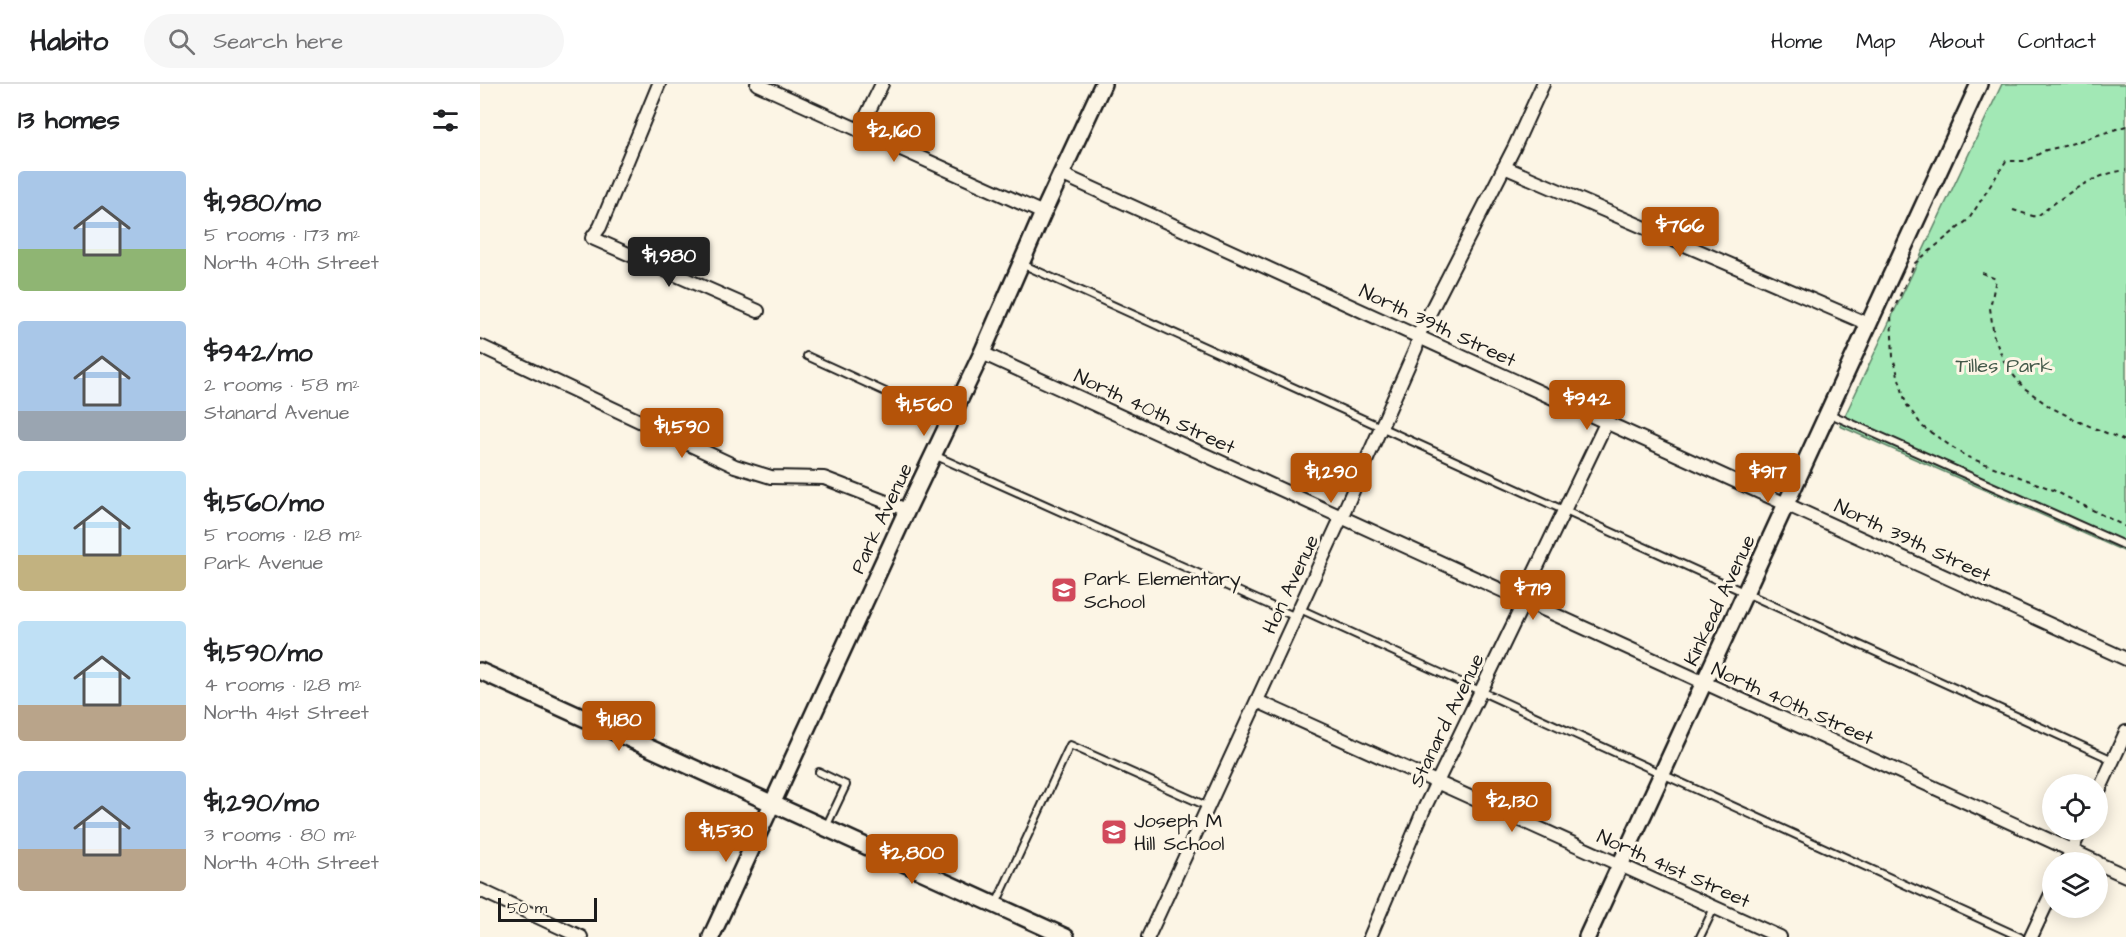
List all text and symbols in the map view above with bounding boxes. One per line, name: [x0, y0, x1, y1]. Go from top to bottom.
search box: [144, 14, 564, 68]
text: Habito: [30, 22, 108, 61]
icon: search: [165, 25, 198, 58]
text: Search here: [213, 26, 343, 57]
text: Home: [1771, 27, 1823, 56]
text: Map: [1856, 27, 1896, 56]
text: About: [1929, 27, 1985, 56]
text: Contact: [2018, 27, 2096, 56]
text: 13 homes: [18, 102, 120, 138]
icon: filters: [429, 104, 462, 137]
pin: $2,160: [845, 112, 943, 163]
text: $2,160: [867, 117, 921, 145]
text: $1,980/mo: [204, 185, 321, 221]
icon: home: [66, 195, 138, 267]
pin: $766: [1644, 207, 1716, 258]
text: $766: [1656, 212, 1704, 240]
text: 5 rooms · 173 m²: [204, 221, 360, 249]
pin: $1,980: [620, 237, 718, 288]
text: $1,980: [642, 242, 696, 270]
text: North 40th Street: [204, 249, 379, 277]
street label: North 39th Street: [1355, 277, 1521, 375]
text: $942/mo: [204, 335, 313, 371]
icon: home: [66, 345, 138, 417]
park label: Tilles Park: [1956, 352, 2052, 380]
street label: North 40th Street: [1069, 362, 1240, 462]
text: 2 rooms · 58 m²: [204, 371, 360, 399]
pin: $942: [1551, 380, 1623, 431]
text: $942: [1563, 385, 1611, 413]
pin: $1,560: [875, 386, 973, 437]
text: $1,560: [896, 391, 952, 419]
text: Stanard Avenue: [204, 399, 350, 427]
pin: $1,590: [633, 408, 731, 459]
text: $1,590: [654, 413, 710, 441]
pin: $1,290: [1282, 453, 1380, 504]
pin: $917: [1732, 453, 1804, 504]
street label: Park Avenue: [844, 458, 920, 578]
text: $1,290: [1305, 458, 1357, 486]
text: $917: [1749, 458, 1787, 486]
text: $1,560/mo: [204, 485, 324, 521]
street label: North 39th Street: [1830, 492, 1996, 590]
icon: home: [66, 495, 138, 567]
text: 5 rooms · 128 m²: [204, 521, 362, 549]
street label: Hon Avenue: [1256, 530, 1326, 639]
street label: Kinkead Avenue: [1677, 530, 1763, 671]
text: Park Avenue: [204, 549, 323, 577]
place label: Park Elementary School: [1084, 565, 1241, 616]
pin: $719: [1497, 570, 1569, 621]
school or university icon: Park Elementary School: [1049, 575, 1079, 605]
text: $719: [1514, 575, 1552, 603]
text: $1,590/mo: [204, 635, 323, 671]
icon: home: [66, 645, 138, 717]
street label: Stanard Avenue: [1402, 649, 1491, 792]
street label: North 40th Street: [1707, 656, 1878, 752]
text: 4 rooms · 128 m²: [204, 671, 362, 699]
text: North 41st Street: [204, 699, 369, 727]
pin: $1,180: [570, 701, 668, 752]
text: $1,180: [596, 706, 642, 734]
map controls: [2042, 774, 2108, 918]
button: locate: [2042, 774, 2108, 840]
pin: $2,130: [1463, 782, 1561, 833]
text: $1,290/mo: [204, 785, 319, 821]
text: $2,130: [1486, 787, 1538, 815]
icon: home: [66, 795, 138, 867]
place label: Joseph M Hill School: [1134, 807, 1225, 858]
pin: $1,530: [677, 812, 775, 863]
text: $1,530: [699, 817, 753, 845]
school or university icon: Joseph M Hill School: [1099, 817, 1129, 847]
text: 3 rooms · 80 m²: [204, 821, 357, 849]
street label: North 41st Street: [1593, 823, 1755, 915]
pin: $2,800: [863, 834, 961, 885]
text: $2,800: [880, 839, 944, 867]
text: North 40th Street: [204, 849, 379, 877]
button: layers: [2042, 852, 2108, 918]
scale bar: [498, 895, 597, 922]
text: 50 m: [507, 897, 547, 919]

